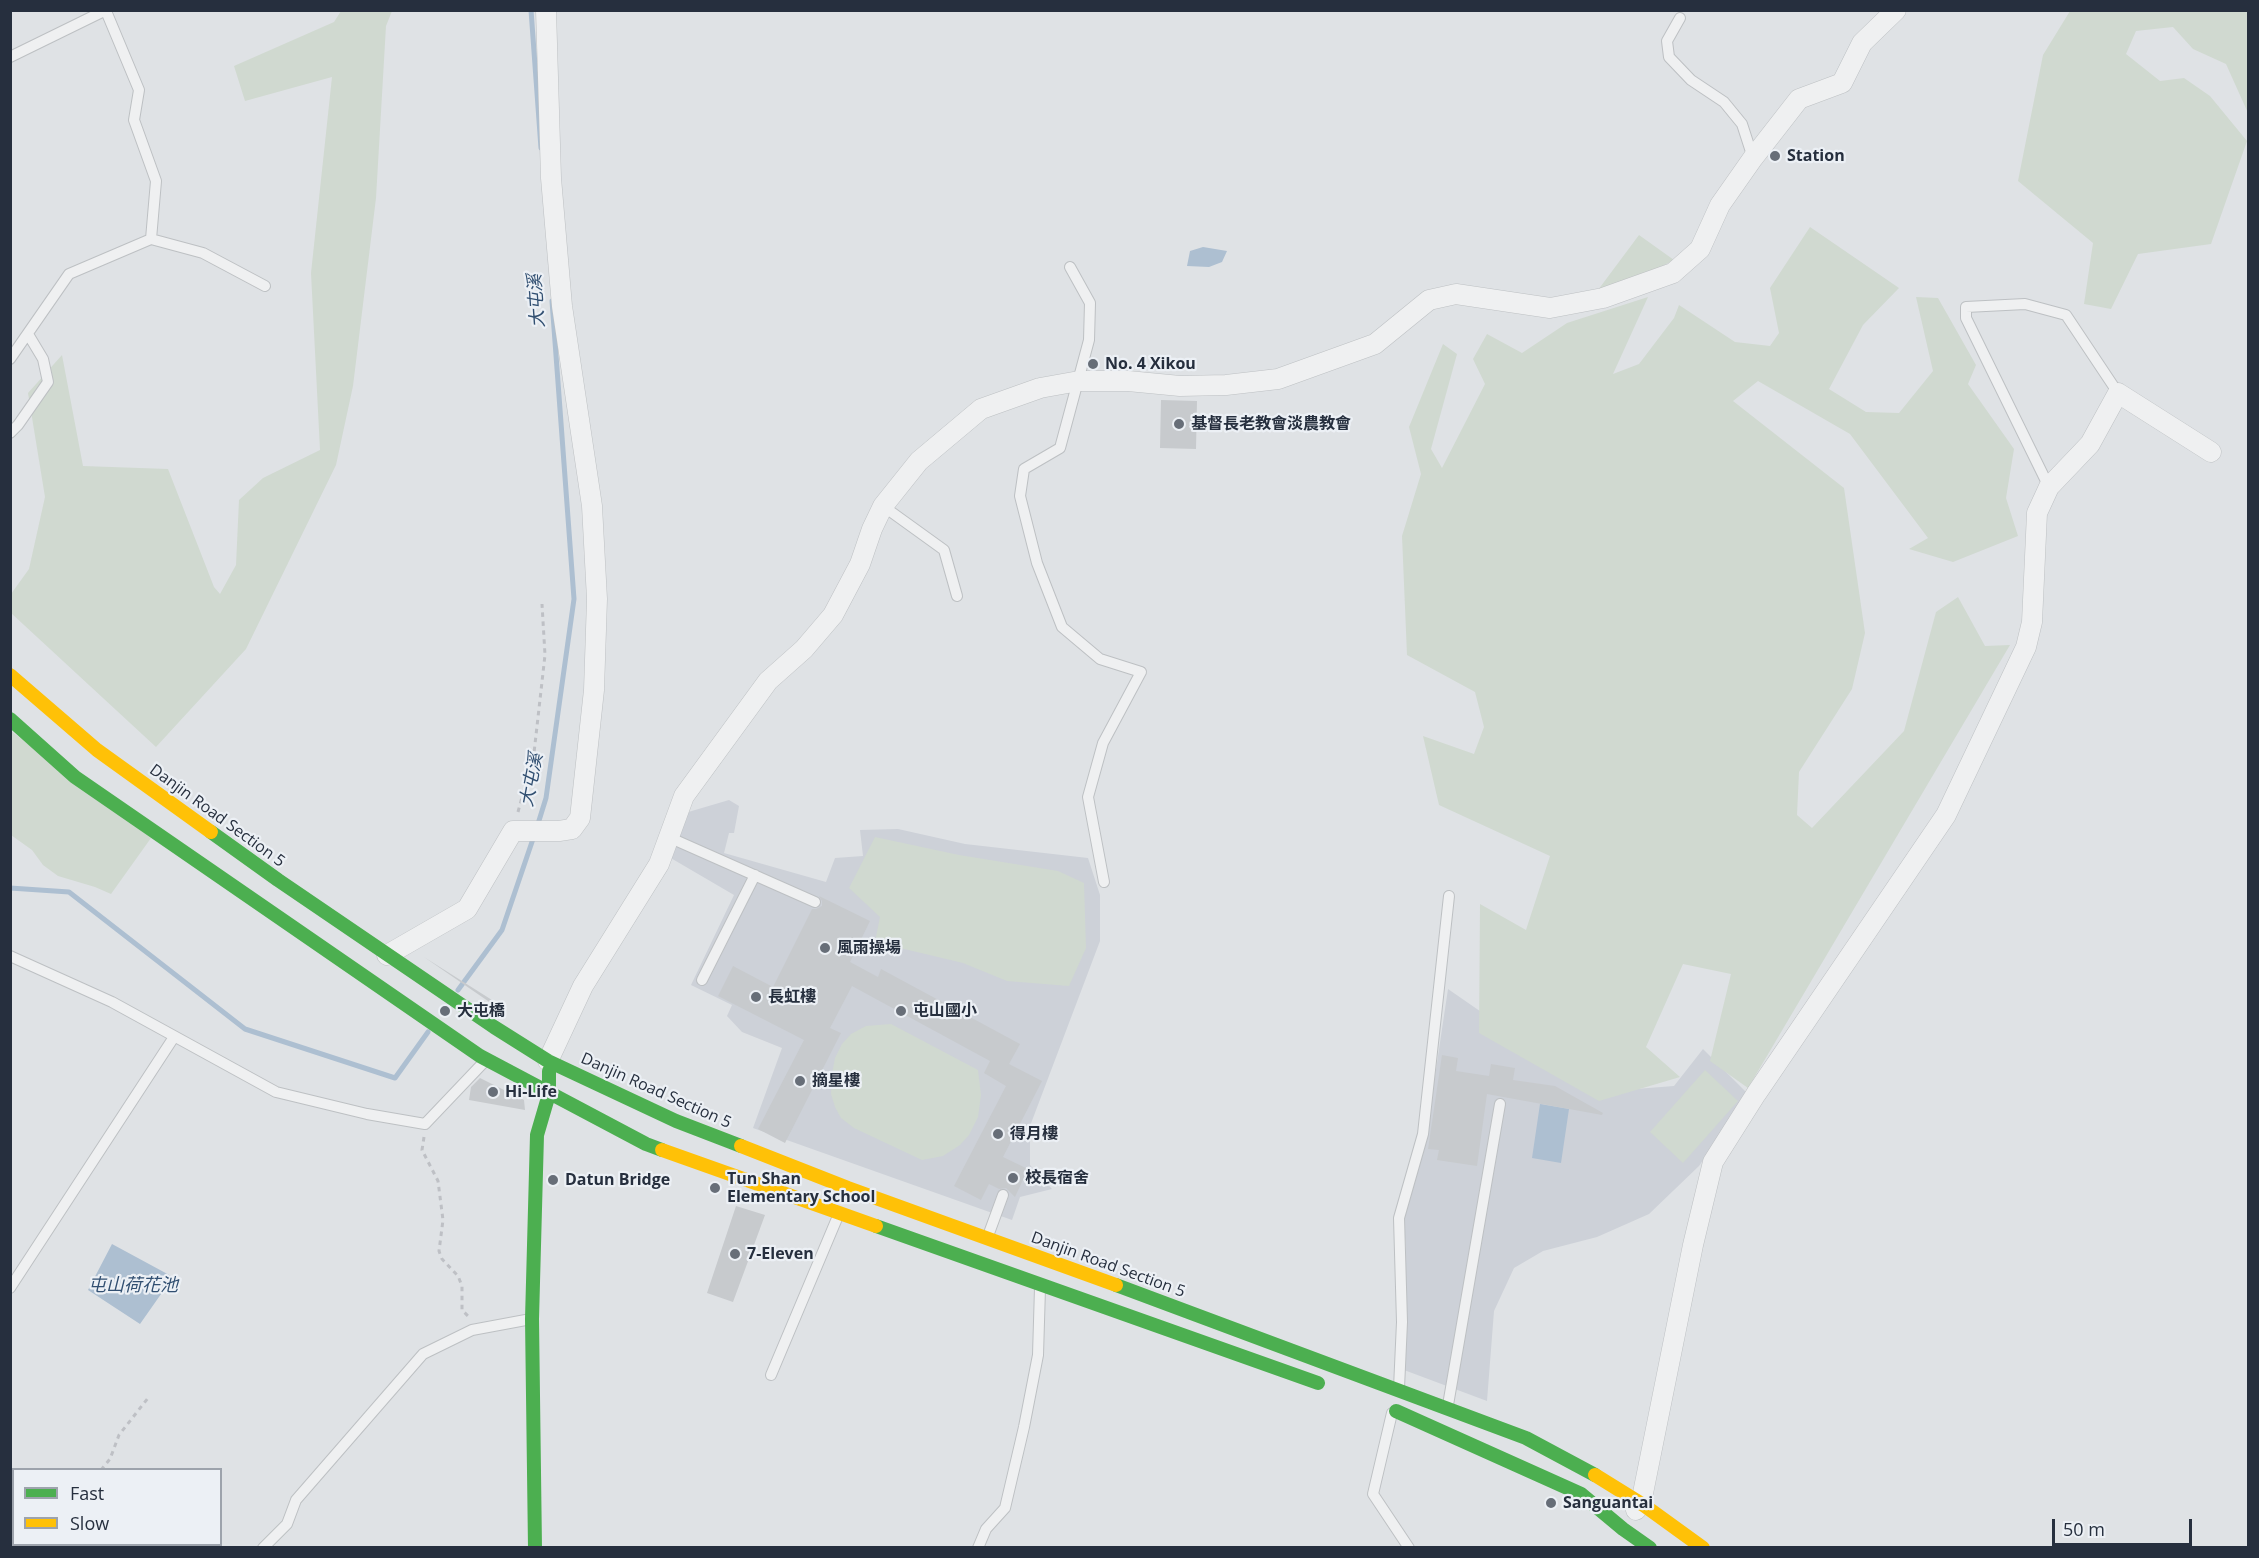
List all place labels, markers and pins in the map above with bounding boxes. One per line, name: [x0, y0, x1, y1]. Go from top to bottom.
place label: Station: [1787, 146, 1845, 166]
marker: Station: [1768, 149, 1782, 163]
place label: No. 4 Xikou: [1105, 354, 1196, 374]
marker: No. 4 Xikou: [1086, 357, 1100, 371]
place label: 基督長老教會淡農教會: [1191, 414, 1351, 434]
marker: 基督長老教會淡農教會: [1172, 417, 1186, 431]
place label: 風雨操場: [837, 938, 901, 958]
marker: 風雨操場: [818, 941, 832, 955]
place label: 長虹樓: [768, 987, 816, 1007]
marker: 長虹樓: [749, 990, 763, 1004]
place label: 大屯橋: [457, 1001, 505, 1021]
place label: 屯山國小: [913, 1001, 977, 1021]
marker: 大屯橋: [438, 1004, 452, 1018]
marker: 屯山國小: [894, 1004, 908, 1018]
place label: 摘星樓: [812, 1071, 860, 1091]
marker: 摘星樓: [793, 1074, 807, 1088]
place label: Hi-Life: [505, 1082, 557, 1102]
marker: Hi-Life: [486, 1085, 500, 1099]
place label: 得月樓: [1010, 1124, 1058, 1144]
marker: 得月樓: [991, 1127, 1005, 1141]
place label: 校長宿舍: [1025, 1168, 1089, 1188]
place label: Tun Shan Elementary School: [727, 1169, 875, 1207]
place label: Datun Bridge: [565, 1170, 670, 1190]
marker: 校長宿舍: [1006, 1171, 1020, 1185]
marker: Datun Bridge: [546, 1173, 560, 1187]
marker: Tun Shan Elementary School: [708, 1181, 722, 1195]
place label: 7-Eleven: [747, 1244, 814, 1264]
marker: 7-Eleven: [728, 1247, 742, 1261]
place label: Sanguantai: [1563, 1493, 1653, 1513]
marker: Sanguantai: [1544, 1496, 1558, 1510]

